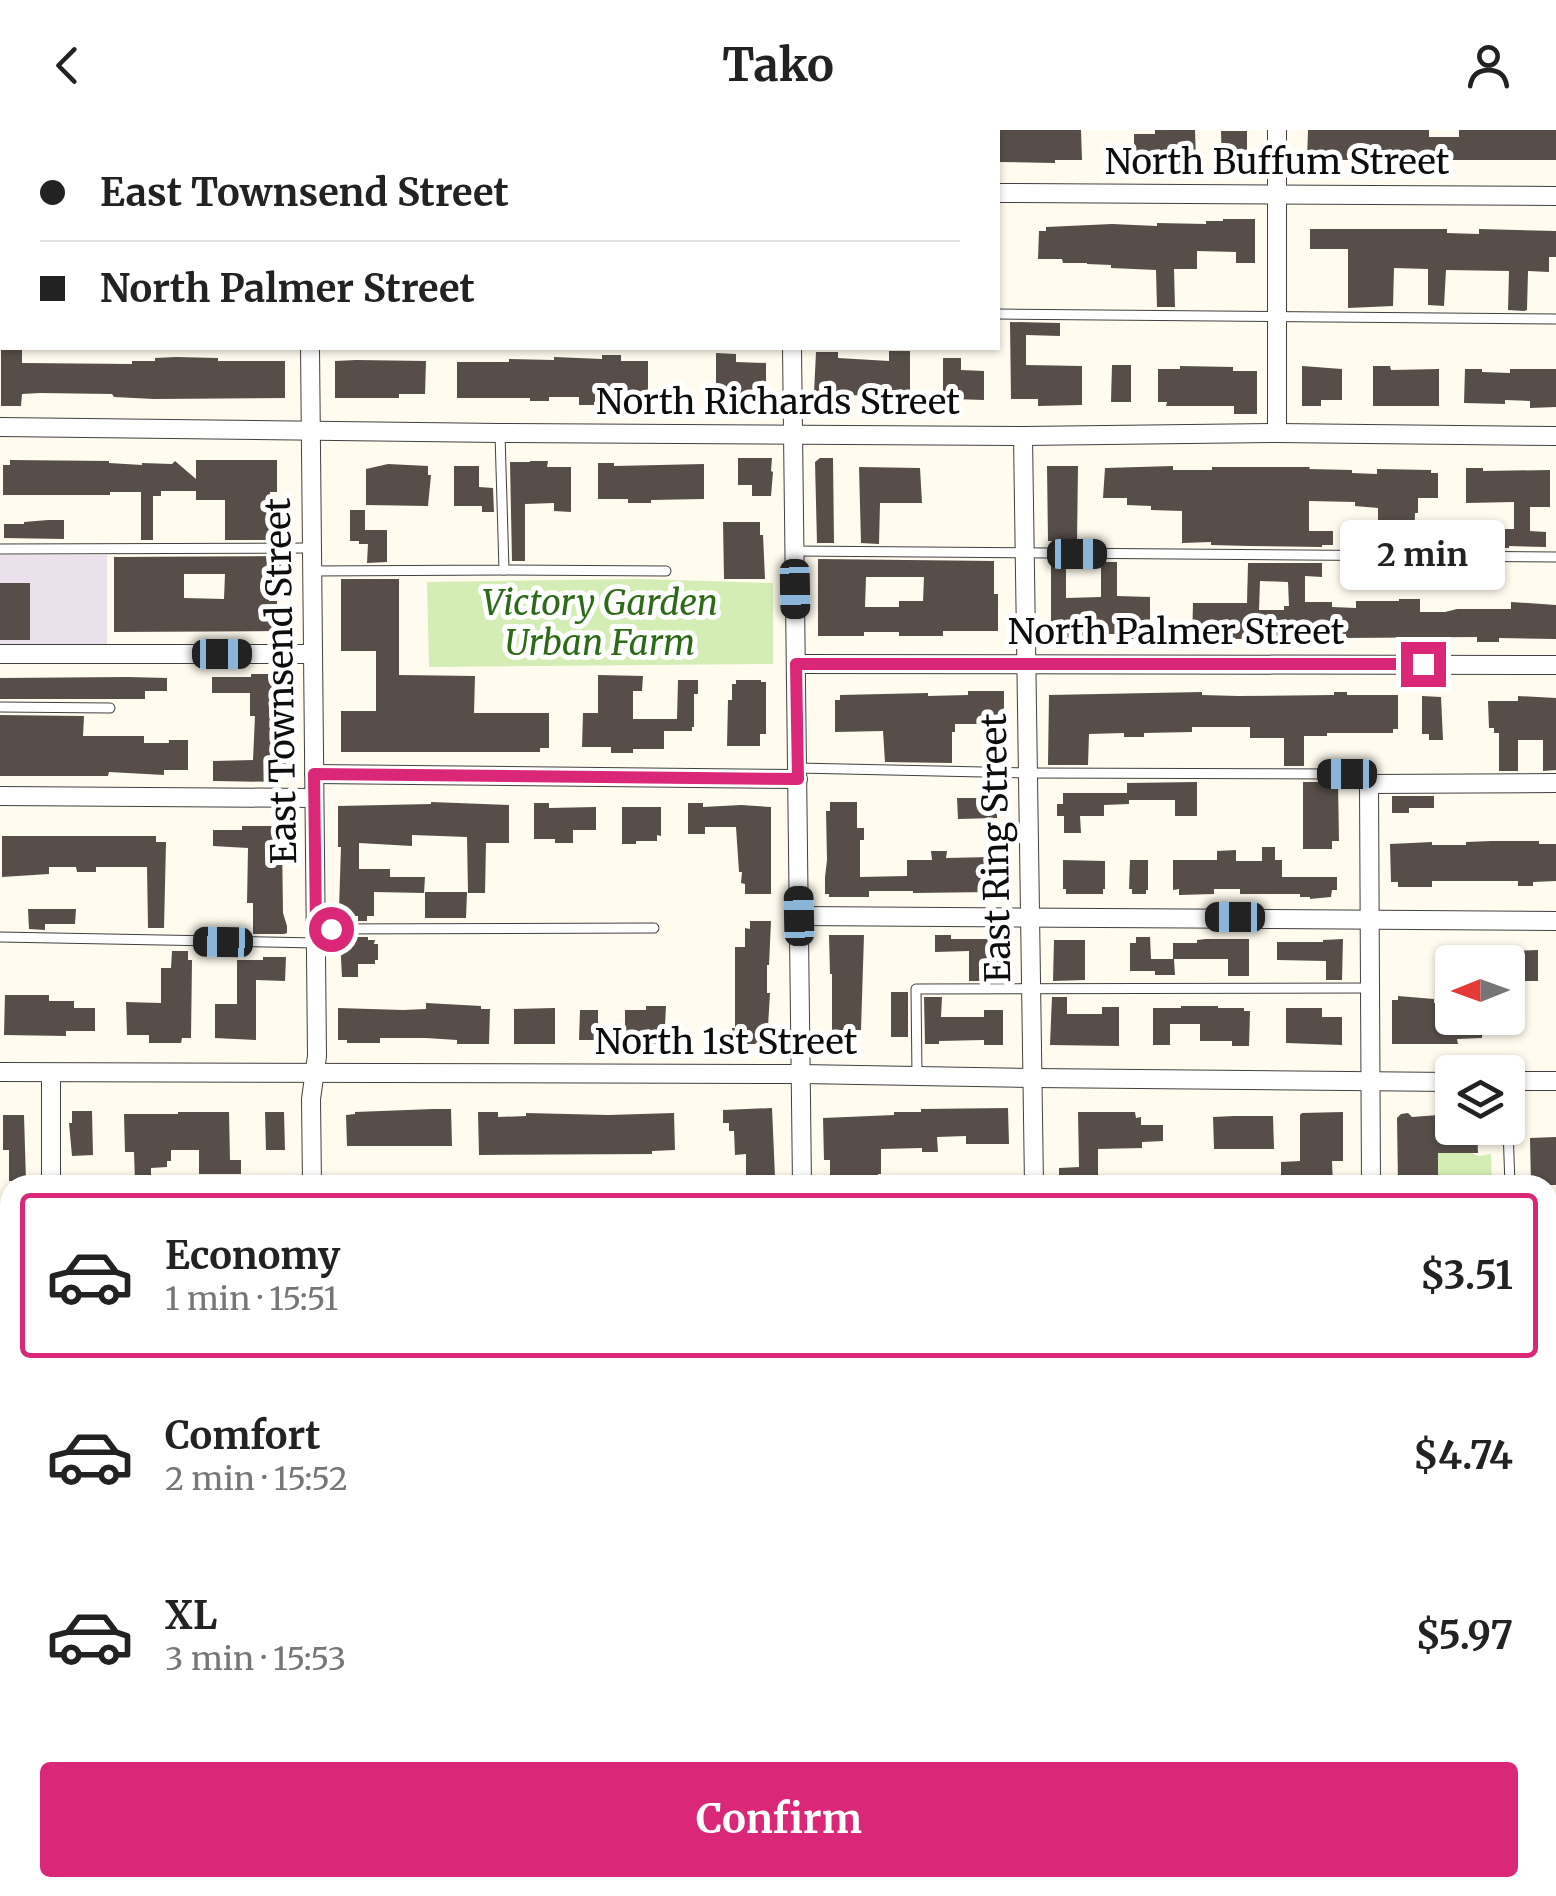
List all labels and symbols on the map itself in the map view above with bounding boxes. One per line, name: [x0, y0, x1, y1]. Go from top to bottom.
street label: North Buffum Street: [1105, 140, 1450, 184]
street label: North Richards Street: [596, 380, 960, 424]
street label: East Townsend Street: [256, 497, 306, 865]
callout: 2 min: [1340, 519, 1506, 589]
car: [1047, 539, 1107, 569]
car: [779, 559, 811, 619]
park label: Victory Garden Urban Farm: [482, 581, 718, 665]
street label: North Palmer Street: [1008, 610, 1345, 654]
car: [192, 639, 252, 669]
route end: [1401, 642, 1446, 687]
street label: East Ring Street: [972, 713, 1020, 983]
car: [1317, 759, 1377, 789]
car: [783, 886, 815, 946]
car: [1205, 902, 1265, 932]
route start: [309, 907, 354, 952]
car: [193, 926, 253, 958]
north arrow: [1435, 945, 1525, 1035]
street label: North 1st Street: [595, 1020, 858, 1064]

